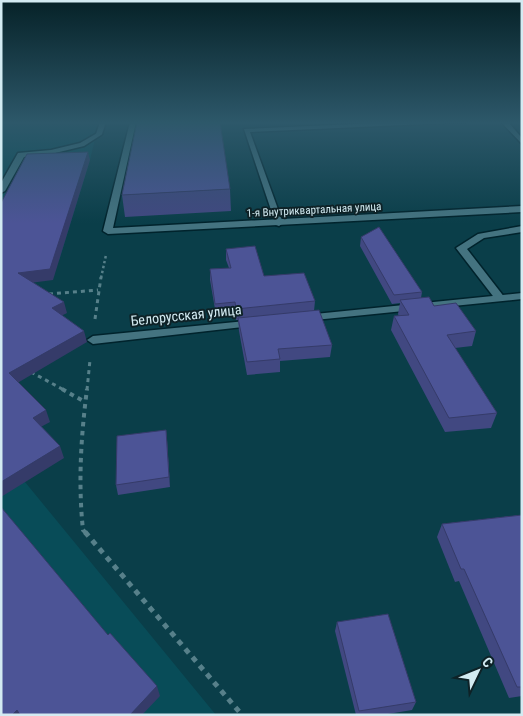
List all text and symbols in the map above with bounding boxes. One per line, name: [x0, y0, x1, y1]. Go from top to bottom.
street label: 1-я Внутриквартальная улица: [246, 200, 382, 220]
street label: Белорусская улица: [130, 301, 242, 329]
north arrow: [453, 646, 503, 696]
text: С: [479, 654, 496, 671]

